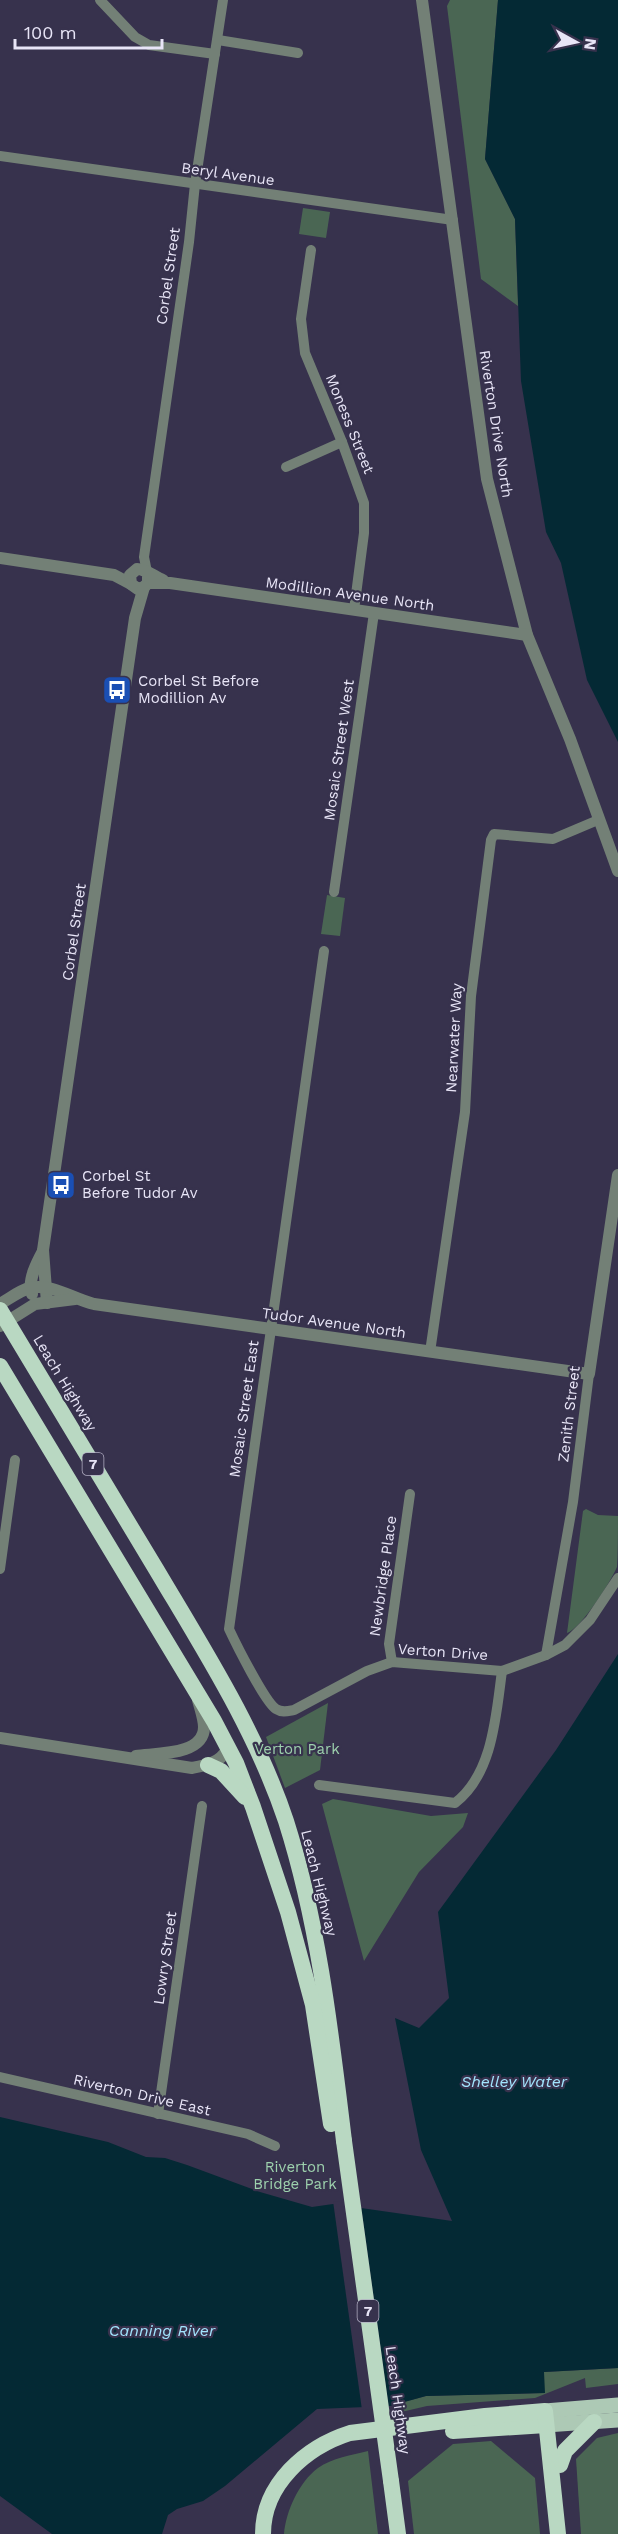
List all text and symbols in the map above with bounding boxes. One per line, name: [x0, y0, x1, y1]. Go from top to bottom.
scale bar: [15, 12, 162, 50]
north arrow: [546, 12, 606, 72]
text: 100 m: [24, 22, 77, 43]
text: N: [580, 37, 601, 51]
street label: Beryl Avenue: [180, 159, 276, 189]
street label: Corbel Street: [152, 226, 184, 326]
street label: Riverton Drive North: [475, 349, 517, 499]
street label: Moness Street: [322, 372, 378, 477]
street label: Modillion Avenue North: [264, 573, 436, 615]
place label: Corbel St Before Modillion Av: [138, 672, 259, 707]
bus stop icon: Corbel St Before Modillion Av: [101, 674, 133, 706]
street label: Mosaic Street West: [320, 678, 358, 822]
street label: Corbel Street: [58, 882, 90, 982]
street label: Nearwater Way: [442, 982, 466, 1093]
place label: Corbel St Before Tudor Av: [82, 1167, 198, 1202]
bus stop icon: Corbel St Before Tudor Av: [45, 1169, 77, 1201]
street label: Tudor Avenue North: [261, 1304, 407, 1342]
street label: Leach Highway: [29, 1332, 101, 1435]
street label: Mosaic Street East: [225, 1339, 263, 1479]
street label: Zenith Street: [554, 1364, 584, 1463]
road number: 7: [82, 1453, 104, 1475]
street label: Newbridge Place: [366, 1514, 400, 1638]
street label: Verton Drive: [397, 1640, 489, 1664]
park label: Verton Park: [254, 1740, 340, 1758]
street label: Leach Highway: [297, 1828, 341, 1938]
street label: Lowry Street: [150, 1910, 181, 2006]
street label: Riverton Drive East: [72, 2070, 213, 2120]
water label: Shelley Water: [461, 2072, 568, 2091]
park label: Riverton Bridge Park: [253, 2158, 337, 2193]
road number: 7: [358, 2300, 378, 2322]
water label: Canning River: [109, 2321, 216, 2340]
street label: Leach Highway: [382, 2345, 415, 2455]

